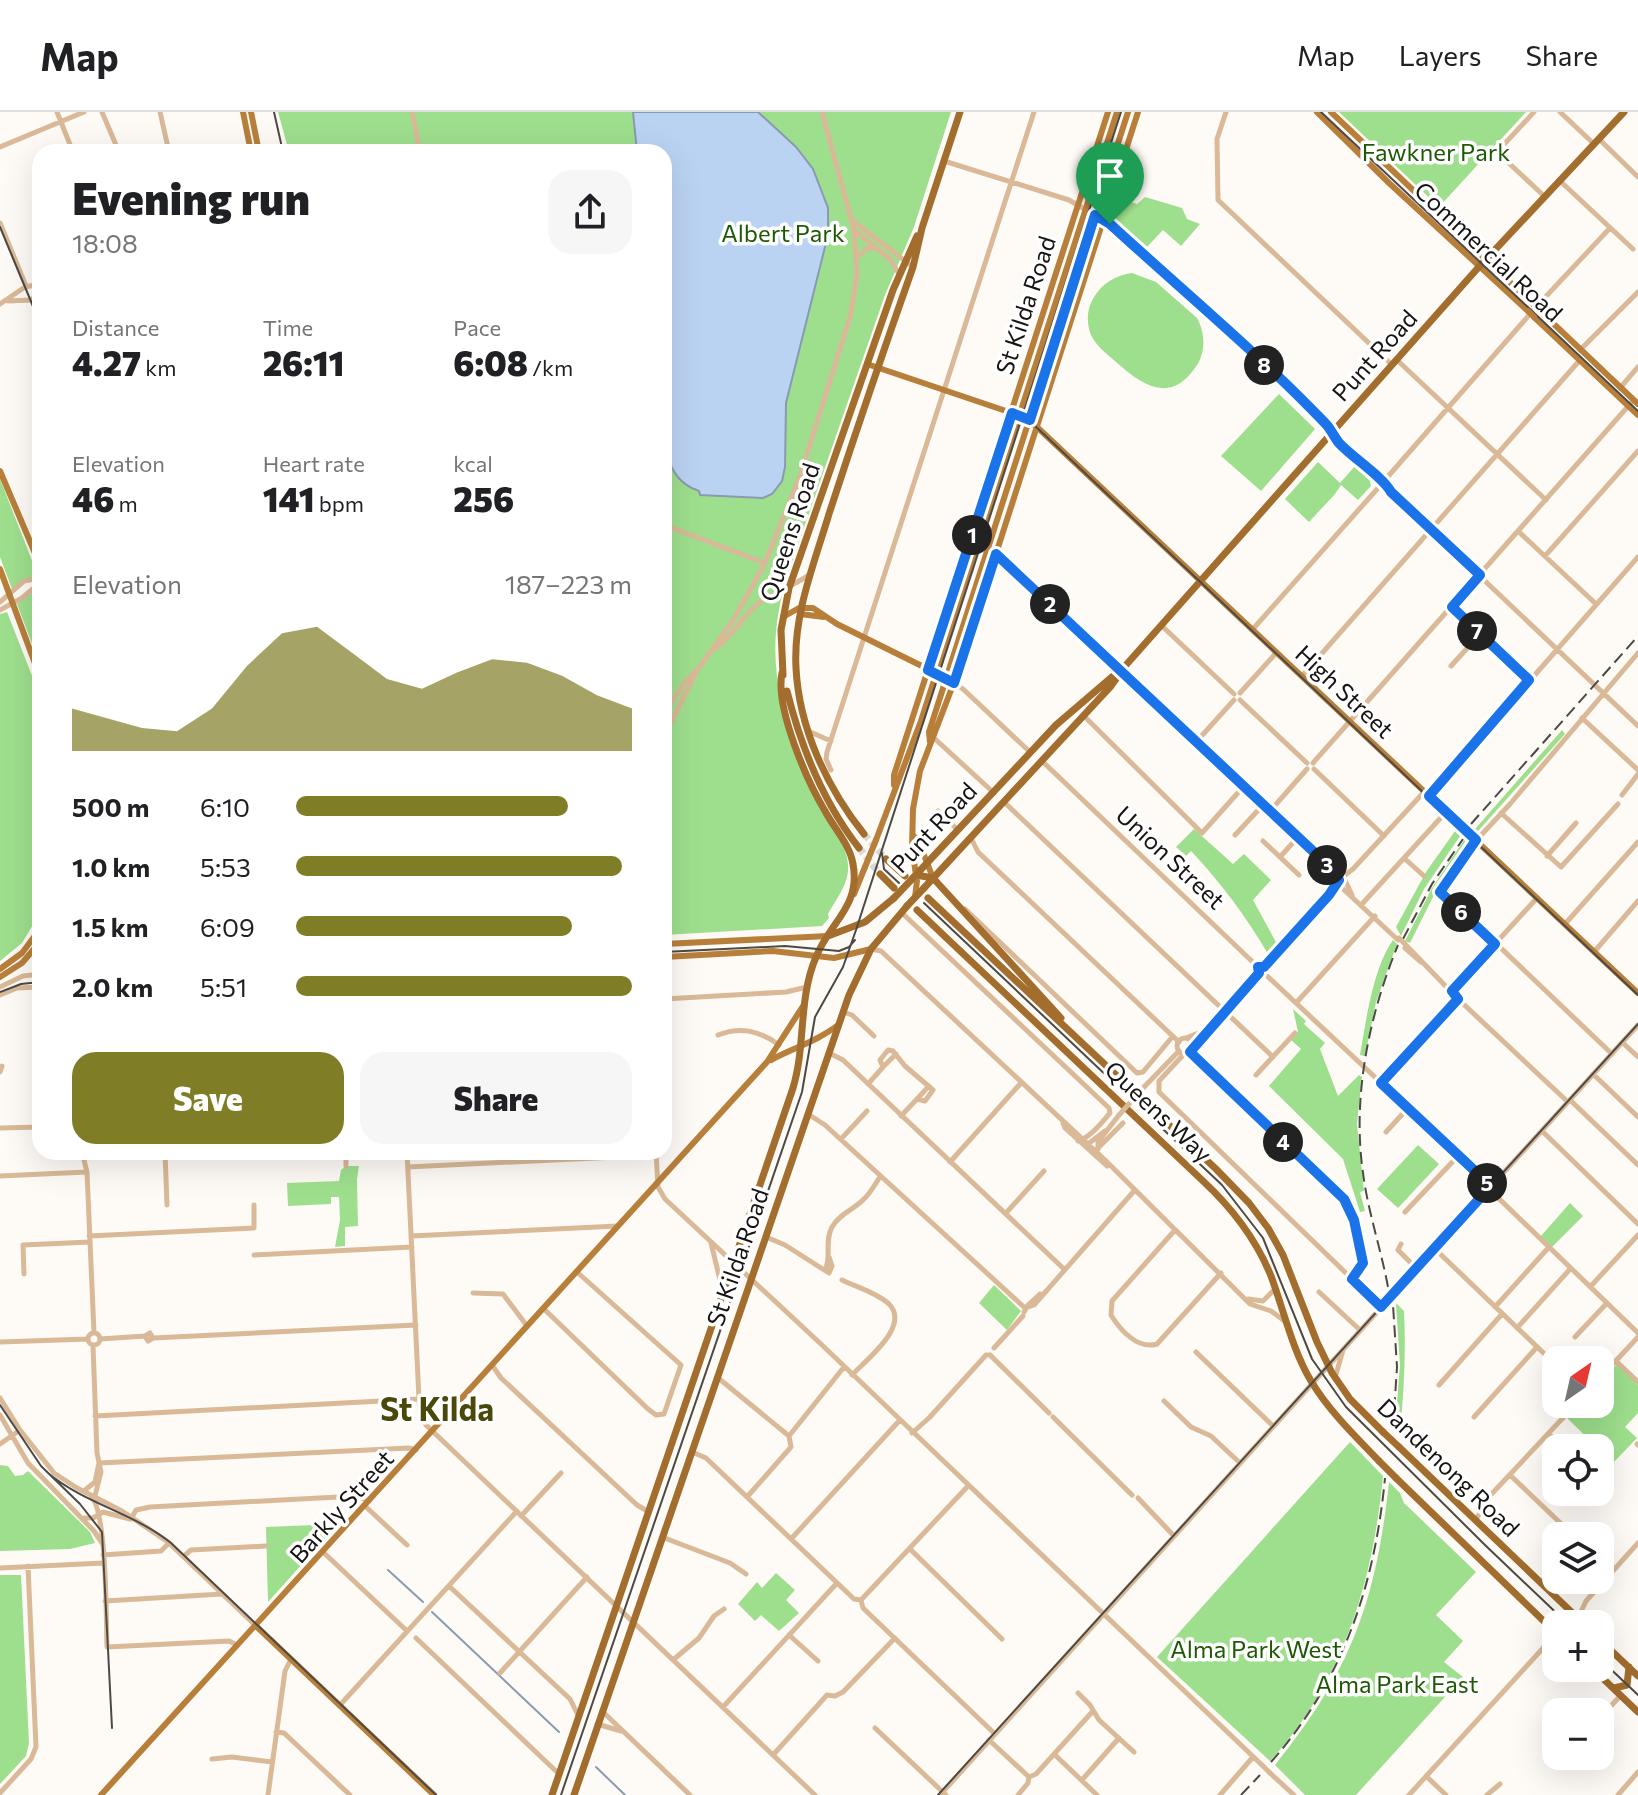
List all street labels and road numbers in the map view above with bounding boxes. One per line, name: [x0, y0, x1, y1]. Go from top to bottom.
street label: Commercial Road: [1409, 175, 1569, 327]
street label: St Kilda Road: [989, 232, 1061, 378]
street label: Punt Road: [1326, 303, 1422, 407]
street label: Queens Road: [753, 459, 825, 605]
street label: High Street: [1290, 638, 1400, 744]
street label: Punt Road: [884, 776, 982, 878]
street label: Union Street: [1111, 799, 1231, 915]
street label: Queens Way: [1100, 1054, 1218, 1168]
street label: St Kilda Road: [700, 1184, 774, 1330]
street label: Dandenong Road: [1372, 1392, 1526, 1542]
street label: Barkly Street: [283, 1444, 399, 1568]

